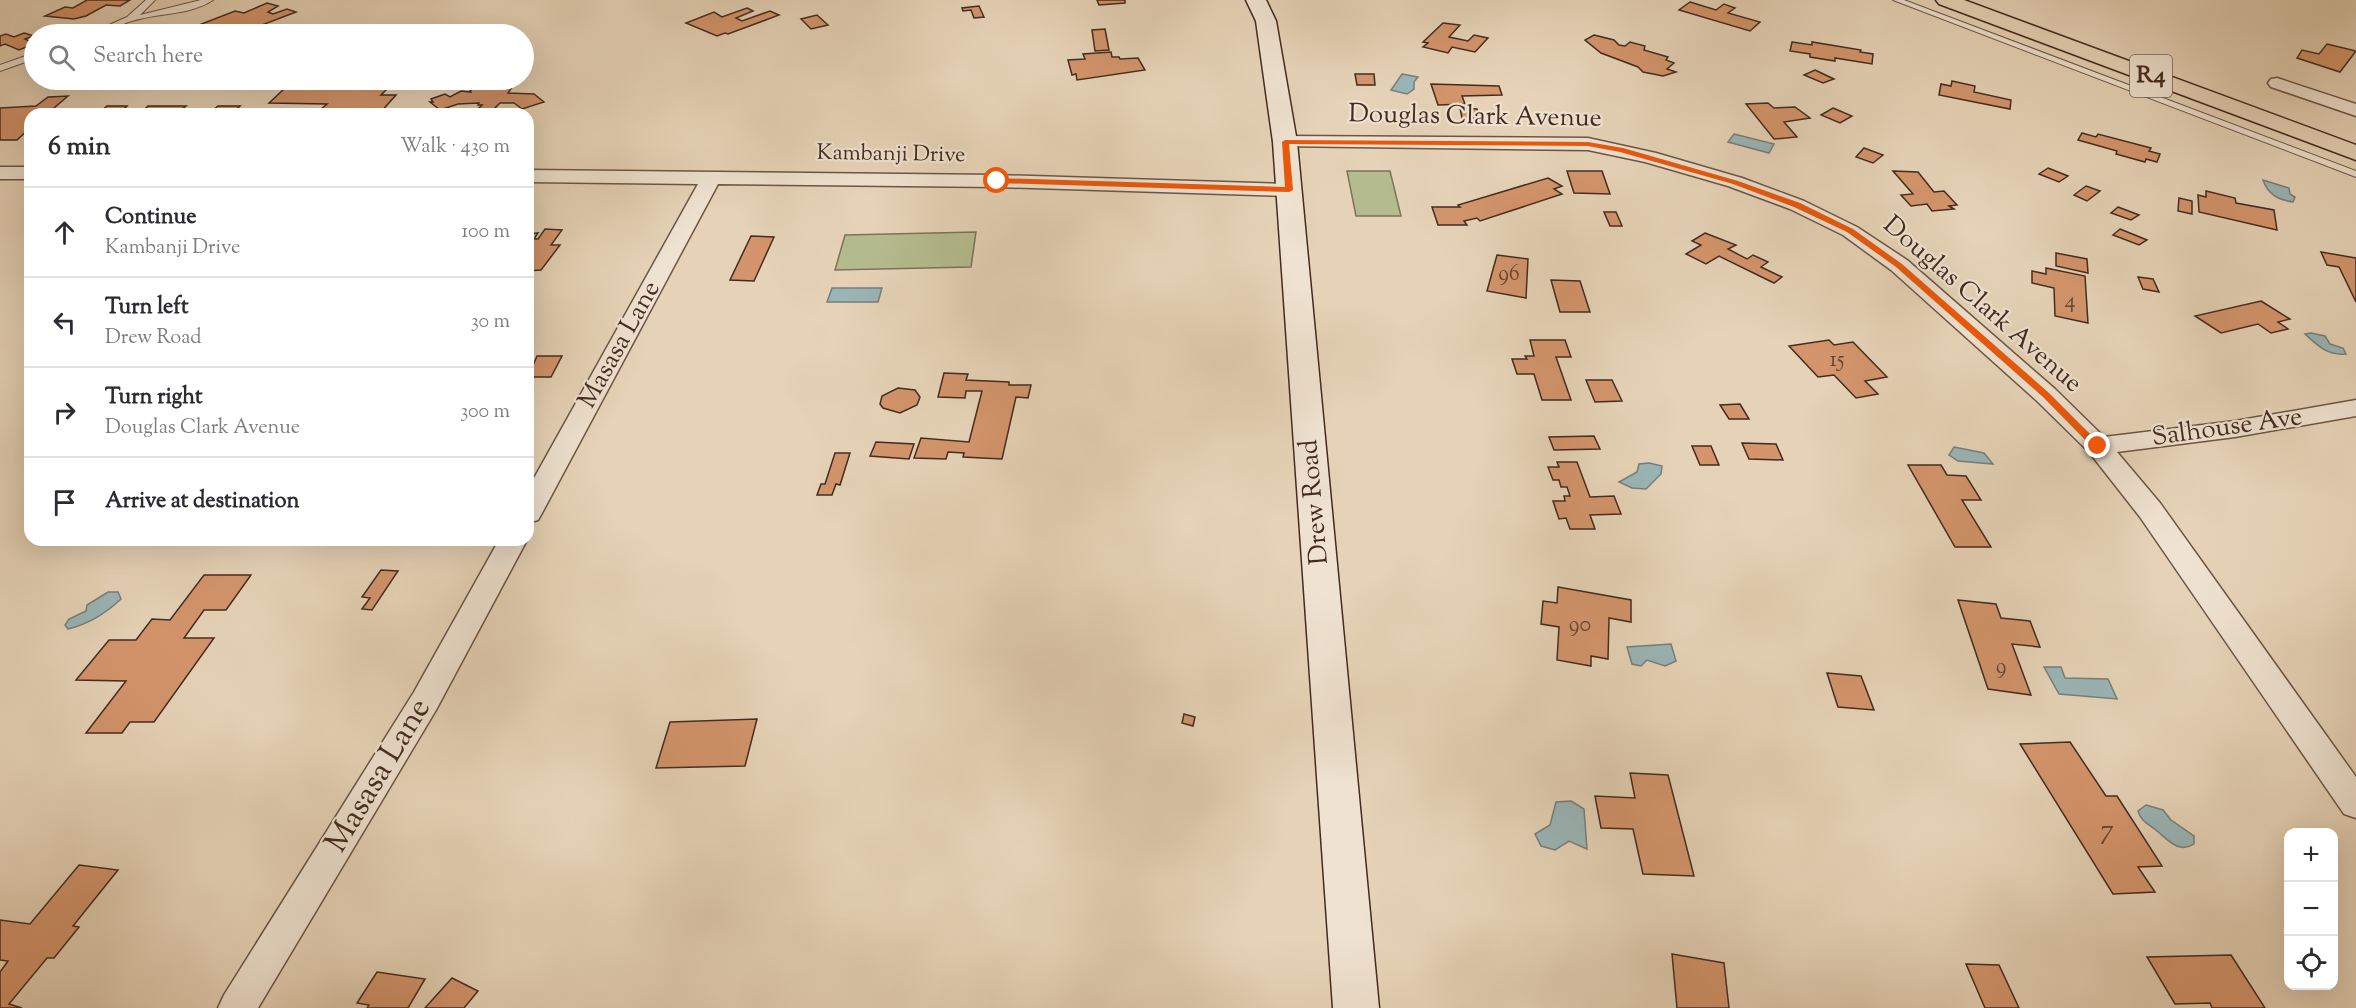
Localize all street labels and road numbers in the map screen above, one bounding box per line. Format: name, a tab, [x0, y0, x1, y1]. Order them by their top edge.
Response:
road number: R4	[2130, 55, 2172, 97]
street label: Douglas Clark Avenue	[1348, 96, 1602, 138]
street label: Kambanji Drive	[816, 138, 966, 172]
street label: Douglas Clark Avenue	[1874, 208, 2090, 402]
street label: Masasa Lane	[570, 274, 670, 416]
street label: Salhouse Ave	[2149, 399, 2305, 457]
street label: Drew Road	[1291, 438, 1339, 566]
street label: Masasa Lane	[315, 690, 443, 862]

